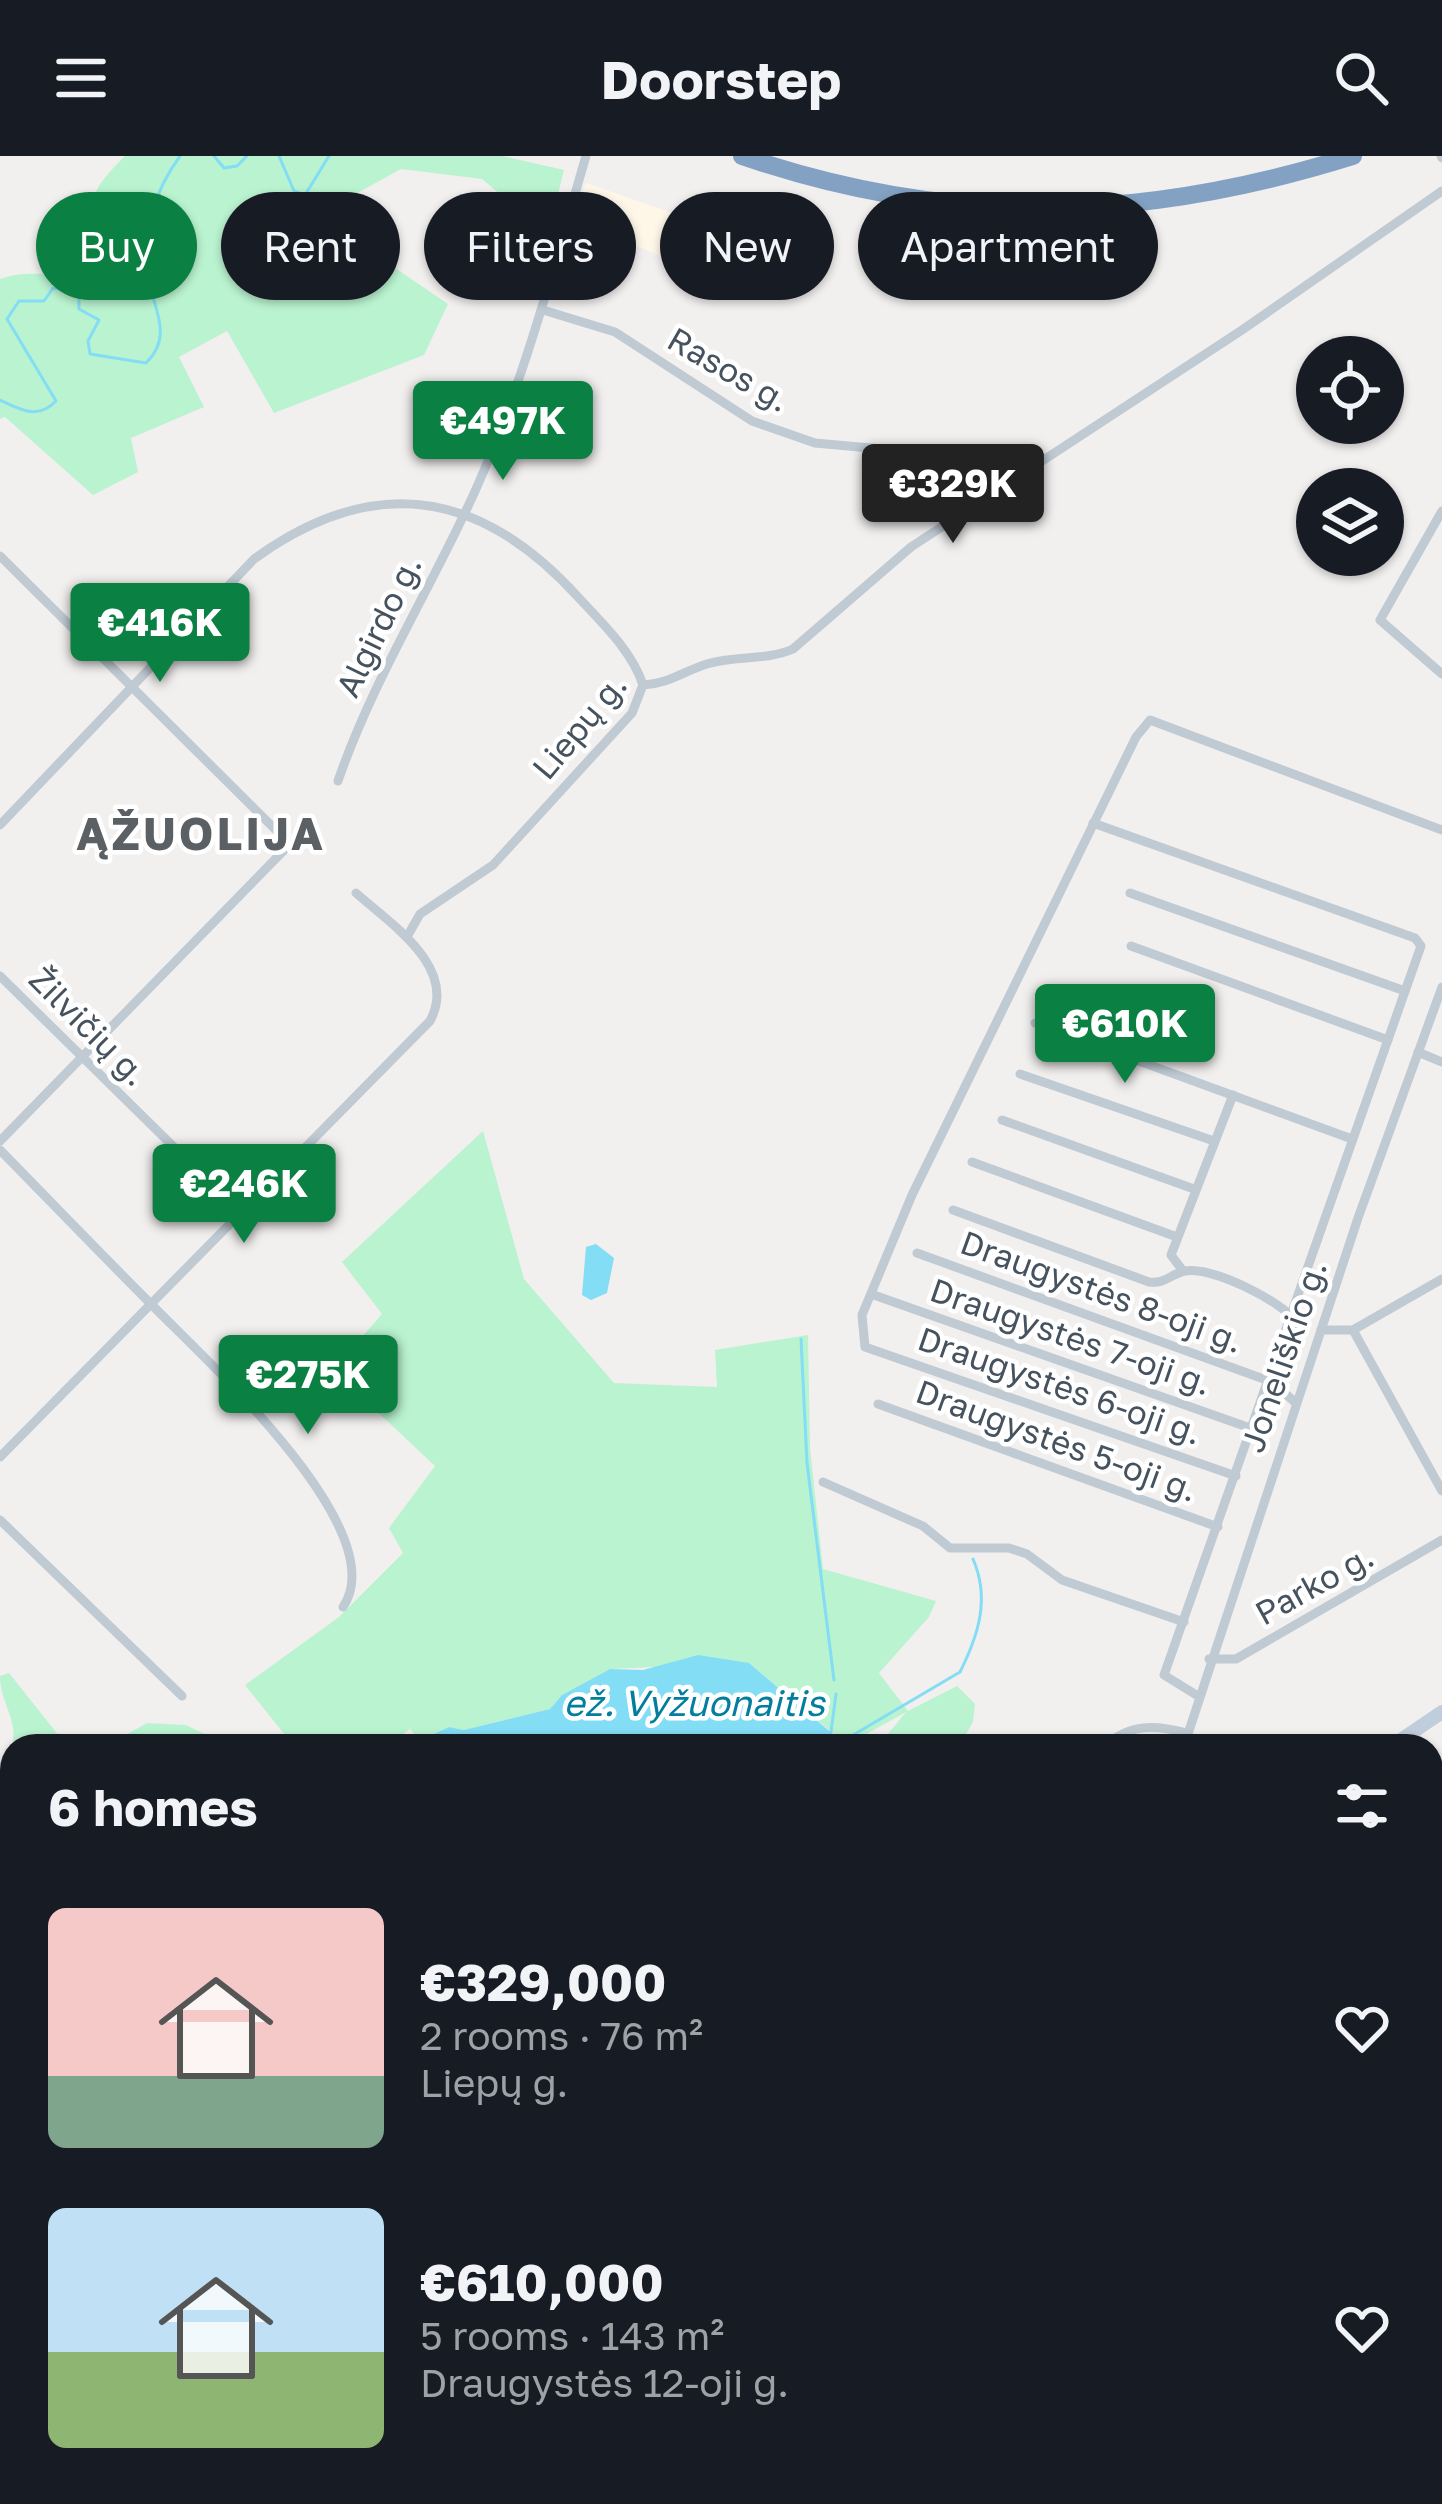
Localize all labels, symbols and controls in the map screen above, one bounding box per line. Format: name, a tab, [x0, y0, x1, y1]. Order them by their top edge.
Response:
icon: menu	[48, 45, 114, 111]
icon: search	[1328, 45, 1394, 111]
text: Doorstep	[600, 46, 842, 111]
chip: Buy	[36, 192, 197, 300]
chip: Rent	[221, 192, 400, 300]
chip: Filters	[424, 192, 636, 300]
chip: New	[660, 192, 834, 300]
chip: Apartment	[858, 192, 1158, 300]
street label: Rasos g.	[661, 319, 797, 419]
map controls	[1296, 336, 1404, 576]
button: locate	[1296, 336, 1404, 444]
pin: €497K	[419, 381, 587, 483]
text: €497K	[440, 396, 566, 443]
pin: €329K	[869, 444, 1037, 546]
text: €329K	[889, 459, 1017, 506]
button: layers	[1296, 468, 1404, 576]
street label: Algirdo g.	[327, 549, 429, 703]
pin: €416K	[76, 583, 244, 685]
text: €416K	[98, 598, 223, 645]
street label: Liepų g.	[524, 665, 634, 787]
district label: ĄŽUOLIJA	[76, 806, 326, 860]
street label: Žilvičių g.	[22, 959, 156, 1093]
pin: €610K	[1041, 984, 1209, 1086]
text: €610K	[1062, 999, 1188, 1046]
pin: €246K	[160, 1144, 328, 1246]
text: €246K	[180, 1159, 308, 1206]
street label: Draugystės 8-oji g.	[956, 1222, 1248, 1360]
street label: Joneliškio g.	[1232, 1255, 1334, 1457]
street label: Draugystės 7-oji g.	[925, 1270, 1217, 1402]
street label: Draugystės 6-oji g.	[913, 1318, 1207, 1452]
pin: €275K	[224, 1335, 392, 1437]
text: €275K	[246, 1350, 370, 1397]
street label: Draugystės 5-oji g.	[911, 1371, 1203, 1509]
street label: Parko g.	[1248, 1536, 1380, 1632]
water label: ež. Vyžuonaitis	[563, 1681, 826, 1724]
icon: filters	[1329, 1773, 1395, 1839]
text: 6 homes	[48, 1776, 258, 1837]
text: €329,000	[420, 1951, 666, 2012]
icon: home	[144, 1956, 288, 2100]
icon: heart	[1329, 1995, 1395, 2061]
text: 2 rooms · 76 m²	[420, 2012, 703, 2059]
text: Liepų g.	[420, 2059, 568, 2106]
text: €610,000	[420, 2251, 664, 2312]
icon: home	[144, 2256, 288, 2400]
icon: heart	[1329, 2295, 1395, 2361]
text: 5 rooms · 143 m²	[420, 2312, 724, 2359]
text: Draugystės 12-oji g.	[420, 2359, 789, 2406]

